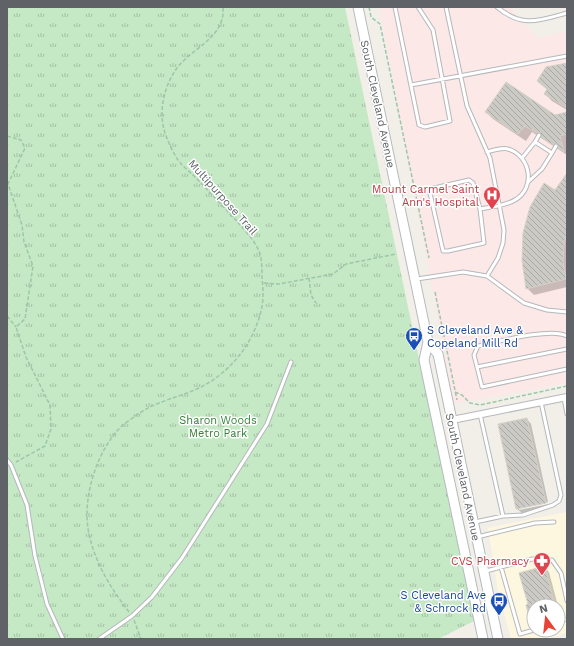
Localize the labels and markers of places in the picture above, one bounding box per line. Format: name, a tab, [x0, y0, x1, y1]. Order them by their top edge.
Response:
place label: Mount Carmel Saint Ann's Hospital	[372, 183, 480, 209]
hospital icon: Mount Carmel Saint Ann's Hospital	[482, 185, 502, 210]
place label: S Cleveland Ave & Copeland Mill Rd	[427, 324, 523, 350]
bus stop icon: S Cleveland Ave & Copeland Mill Rd	[404, 326, 424, 351]
pharmacy icon: CVS Pharmacy	[532, 551, 552, 576]
place label: CVS Pharmacy	[451, 555, 529, 568]
place label: S Cleveland Ave & Schrock Rd	[400, 589, 486, 615]
bus stop icon: S Cleveland Ave & Schrock Rd	[489, 591, 509, 616]

